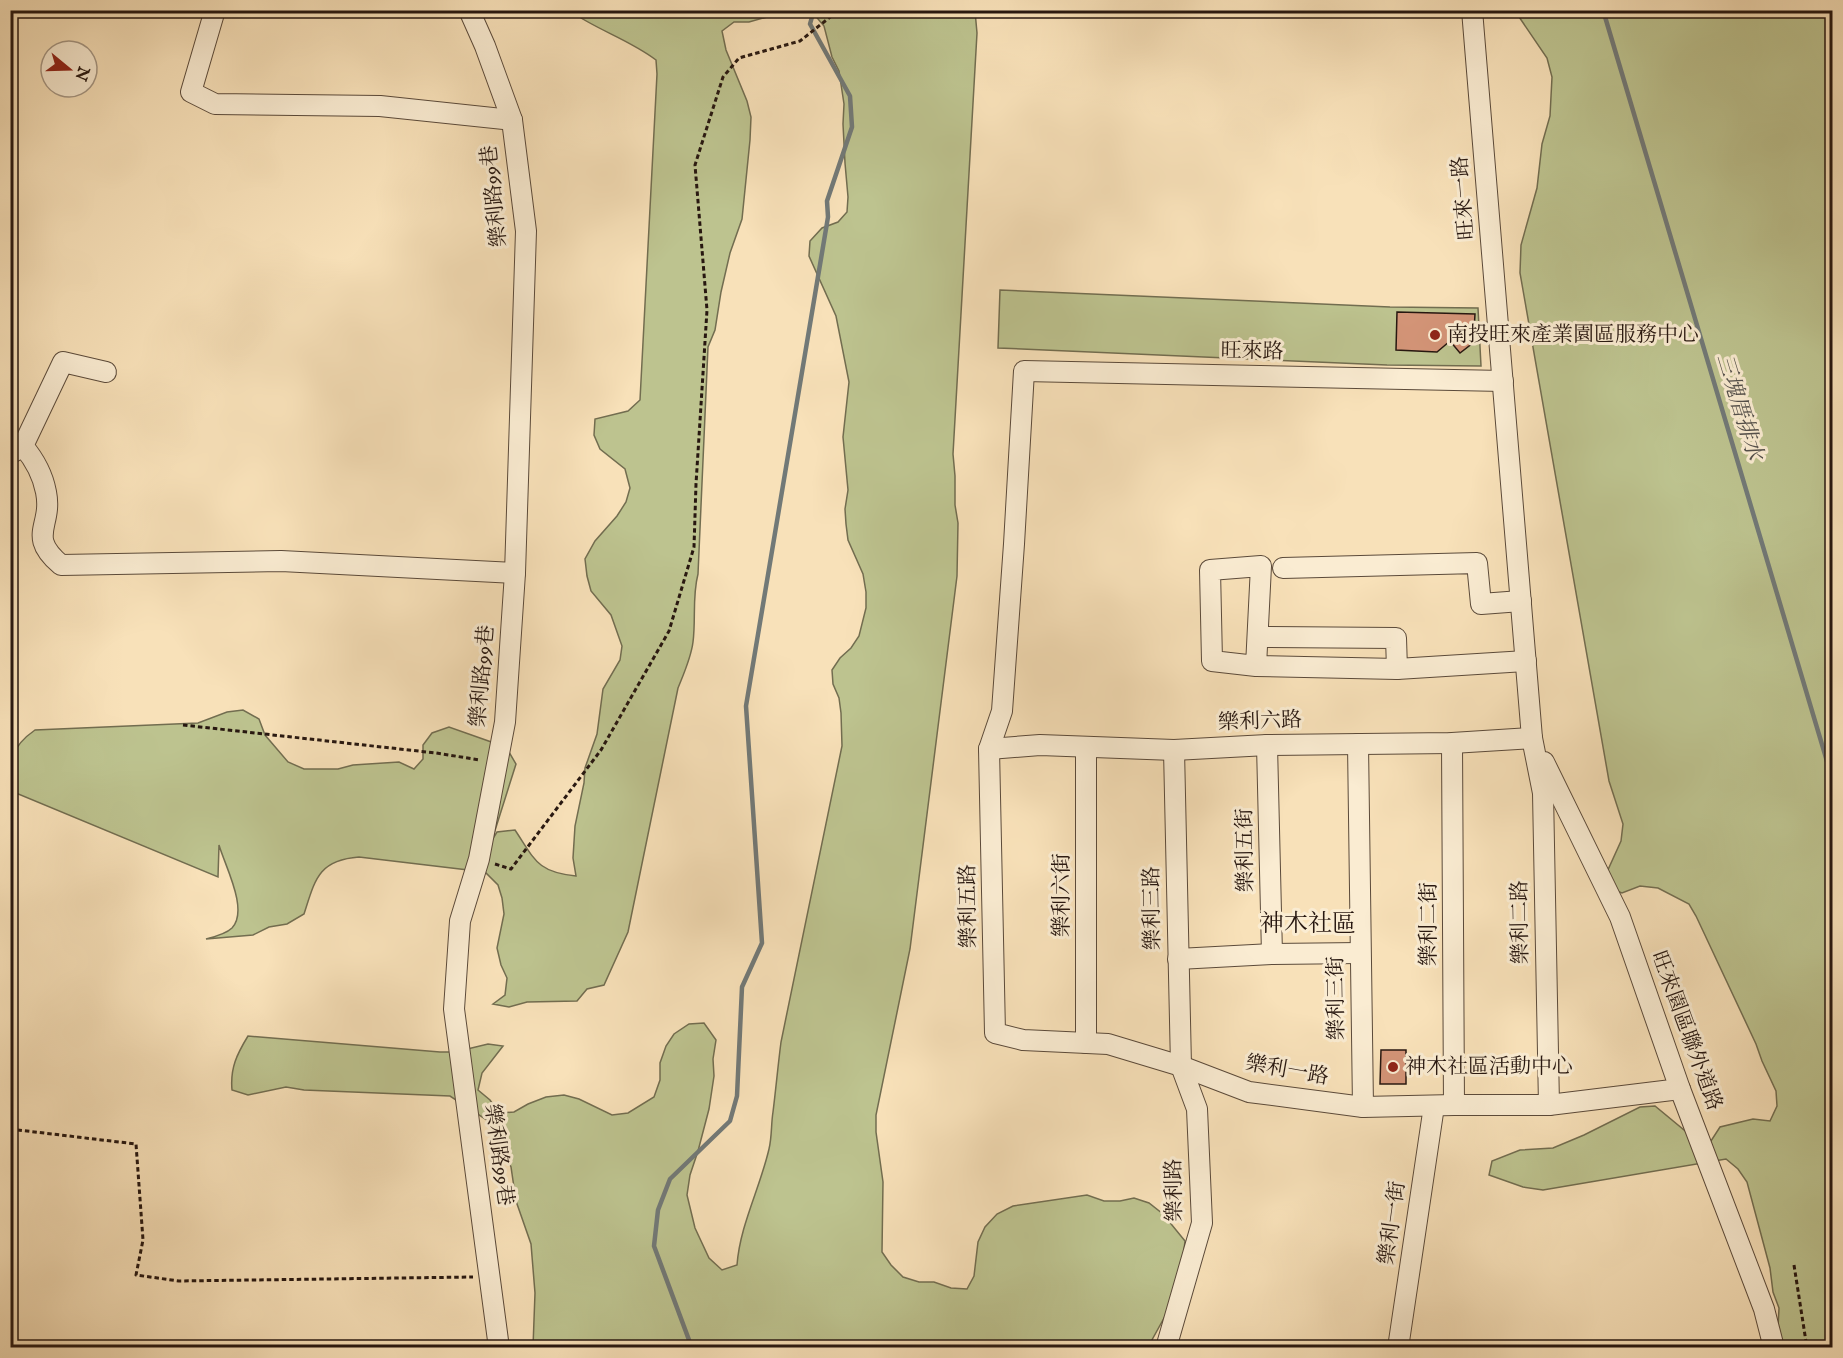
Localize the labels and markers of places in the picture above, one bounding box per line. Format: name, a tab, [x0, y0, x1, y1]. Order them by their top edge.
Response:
place label: 南投旺來產業園區服務中心	[1447, 322, 1699, 349]
marker: 南投旺來產業園區服務中心	[1428, 328, 1442, 342]
place label: 神木社區活動中心	[1405, 1054, 1573, 1081]
marker: 神木社區活動中心	[1386, 1060, 1400, 1074]

